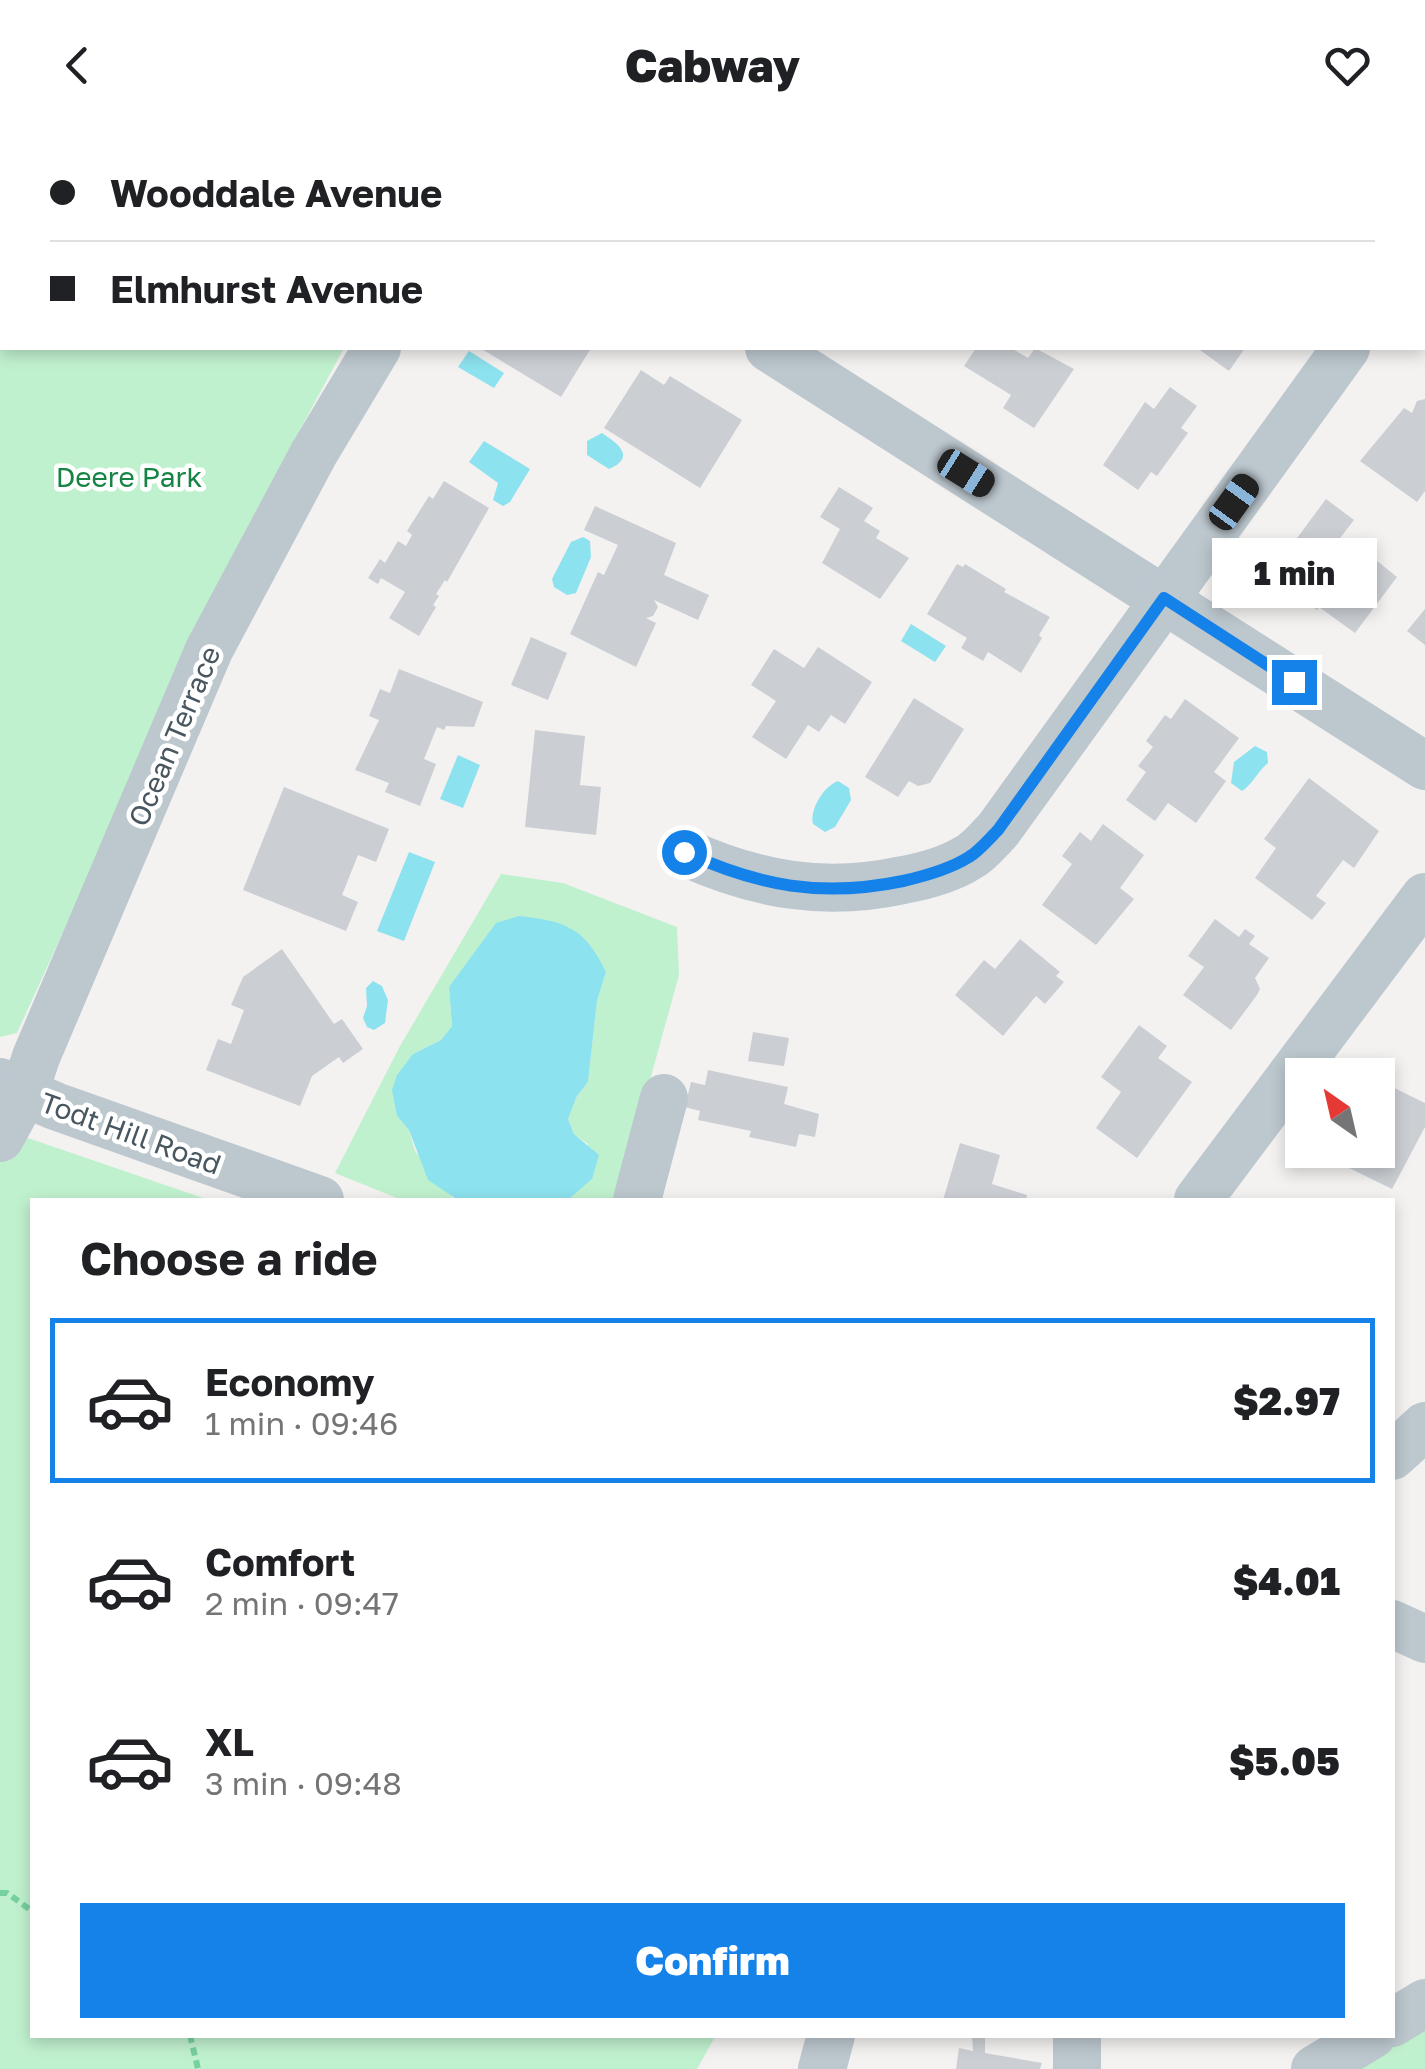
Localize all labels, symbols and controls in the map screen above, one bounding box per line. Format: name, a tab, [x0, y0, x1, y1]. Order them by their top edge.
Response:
icon: back	[50, 38, 105, 93]
text: Cabway	[625, 38, 800, 92]
icon: heart	[1320, 38, 1375, 93]
text: Wooddale Avenue	[110, 170, 442, 215]
text: Elmhurst Avenue	[110, 266, 423, 311]
car	[933, 444, 999, 502]
park label: Deere Park	[56, 460, 202, 493]
car	[1204, 469, 1264, 535]
callout: 1 min	[1212, 537, 1376, 607]
text: 1 min	[1254, 554, 1335, 592]
street label: Ocean Terrace	[121, 641, 227, 831]
route end	[1272, 660, 1317, 705]
route start	[662, 830, 707, 875]
north arrow	[1285, 1058, 1395, 1168]
map controls	[1285, 1058, 1395, 1168]
street label: Todt Hill Road	[36, 1085, 226, 1181]
text: Choose a ride	[80, 1231, 378, 1285]
icon: car	[85, 1356, 175, 1446]
text: Economy	[205, 1359, 374, 1404]
text: $2.97	[1233, 1378, 1340, 1423]
text: 1 min · 09:46	[205, 1404, 398, 1442]
icon: car	[85, 1536, 175, 1626]
text: Comfort	[205, 1539, 355, 1584]
text: $4.01	[1233, 1558, 1340, 1603]
text: 2 min · 09:47	[205, 1584, 399, 1622]
icon: car	[85, 1716, 175, 1806]
text: XL	[205, 1719, 254, 1764]
text: $5.05	[1229, 1738, 1340, 1783]
text: 3 min · 09:48	[205, 1764, 402, 1802]
button: Confirm	[80, 1903, 1345, 2018]

